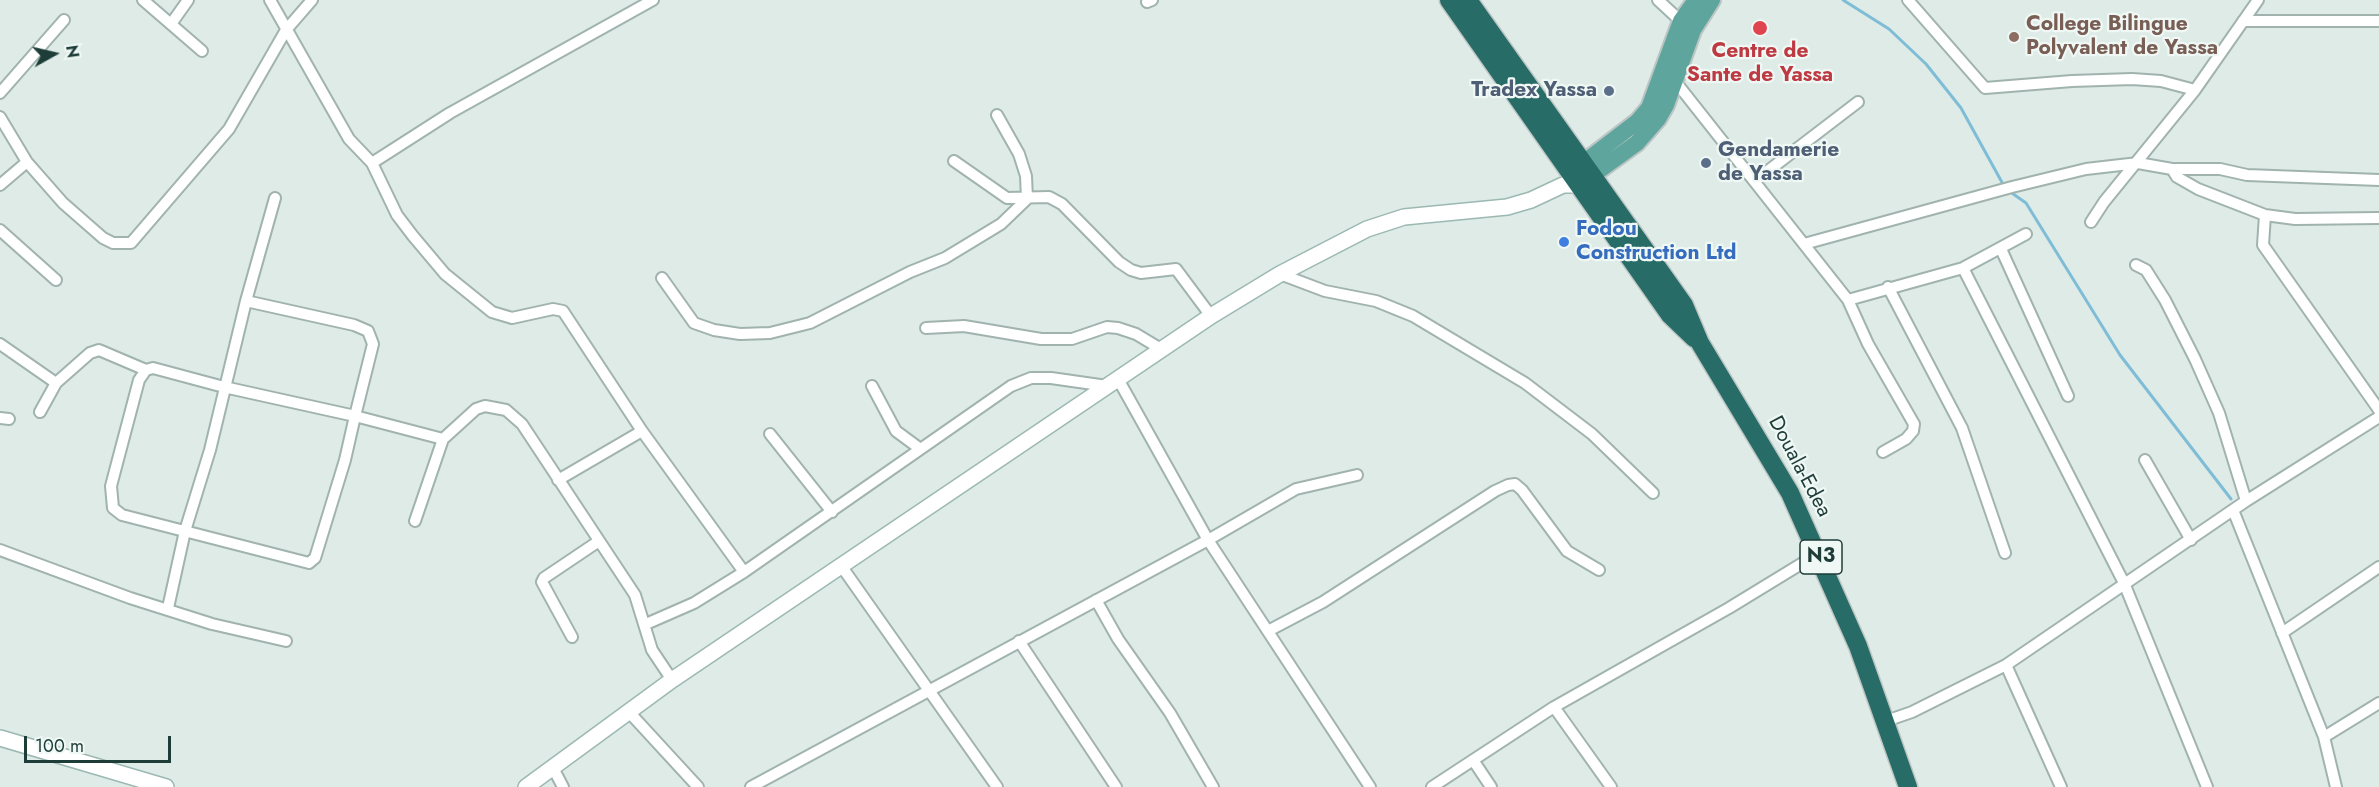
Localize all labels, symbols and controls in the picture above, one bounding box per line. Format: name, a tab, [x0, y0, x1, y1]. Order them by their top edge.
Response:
place label: College Bilingue Polyvalent de Yassa	[2026, 12, 2218, 62]
marker: Centre de Sante de Yassa	[1751, 19, 1769, 37]
north arrow	[24, 24, 84, 84]
marker: College Bilingue Polyvalent de Yassa	[2007, 30, 2021, 44]
place label: Centre de Sante de Yassa	[1687, 39, 1833, 89]
text: N	[60, 44, 85, 59]
place label: Tradex Yassa	[1471, 78, 1597, 104]
marker: Tradex Yassa	[1602, 84, 1616, 98]
place label: Gendamerie de Yassa	[1718, 138, 1839, 188]
marker: Gendamerie de Yassa	[1699, 156, 1713, 170]
place label: Fodou Construction Ltd	[1576, 217, 1736, 267]
marker: Fodou Construction Ltd	[1557, 235, 1571, 249]
street label: Douala-Edea	[1762, 412, 1836, 522]
road number: N3	[1800, 540, 1842, 574]
scale bar	[27, 724, 174, 762]
text: 100 m	[35, 733, 84, 759]

